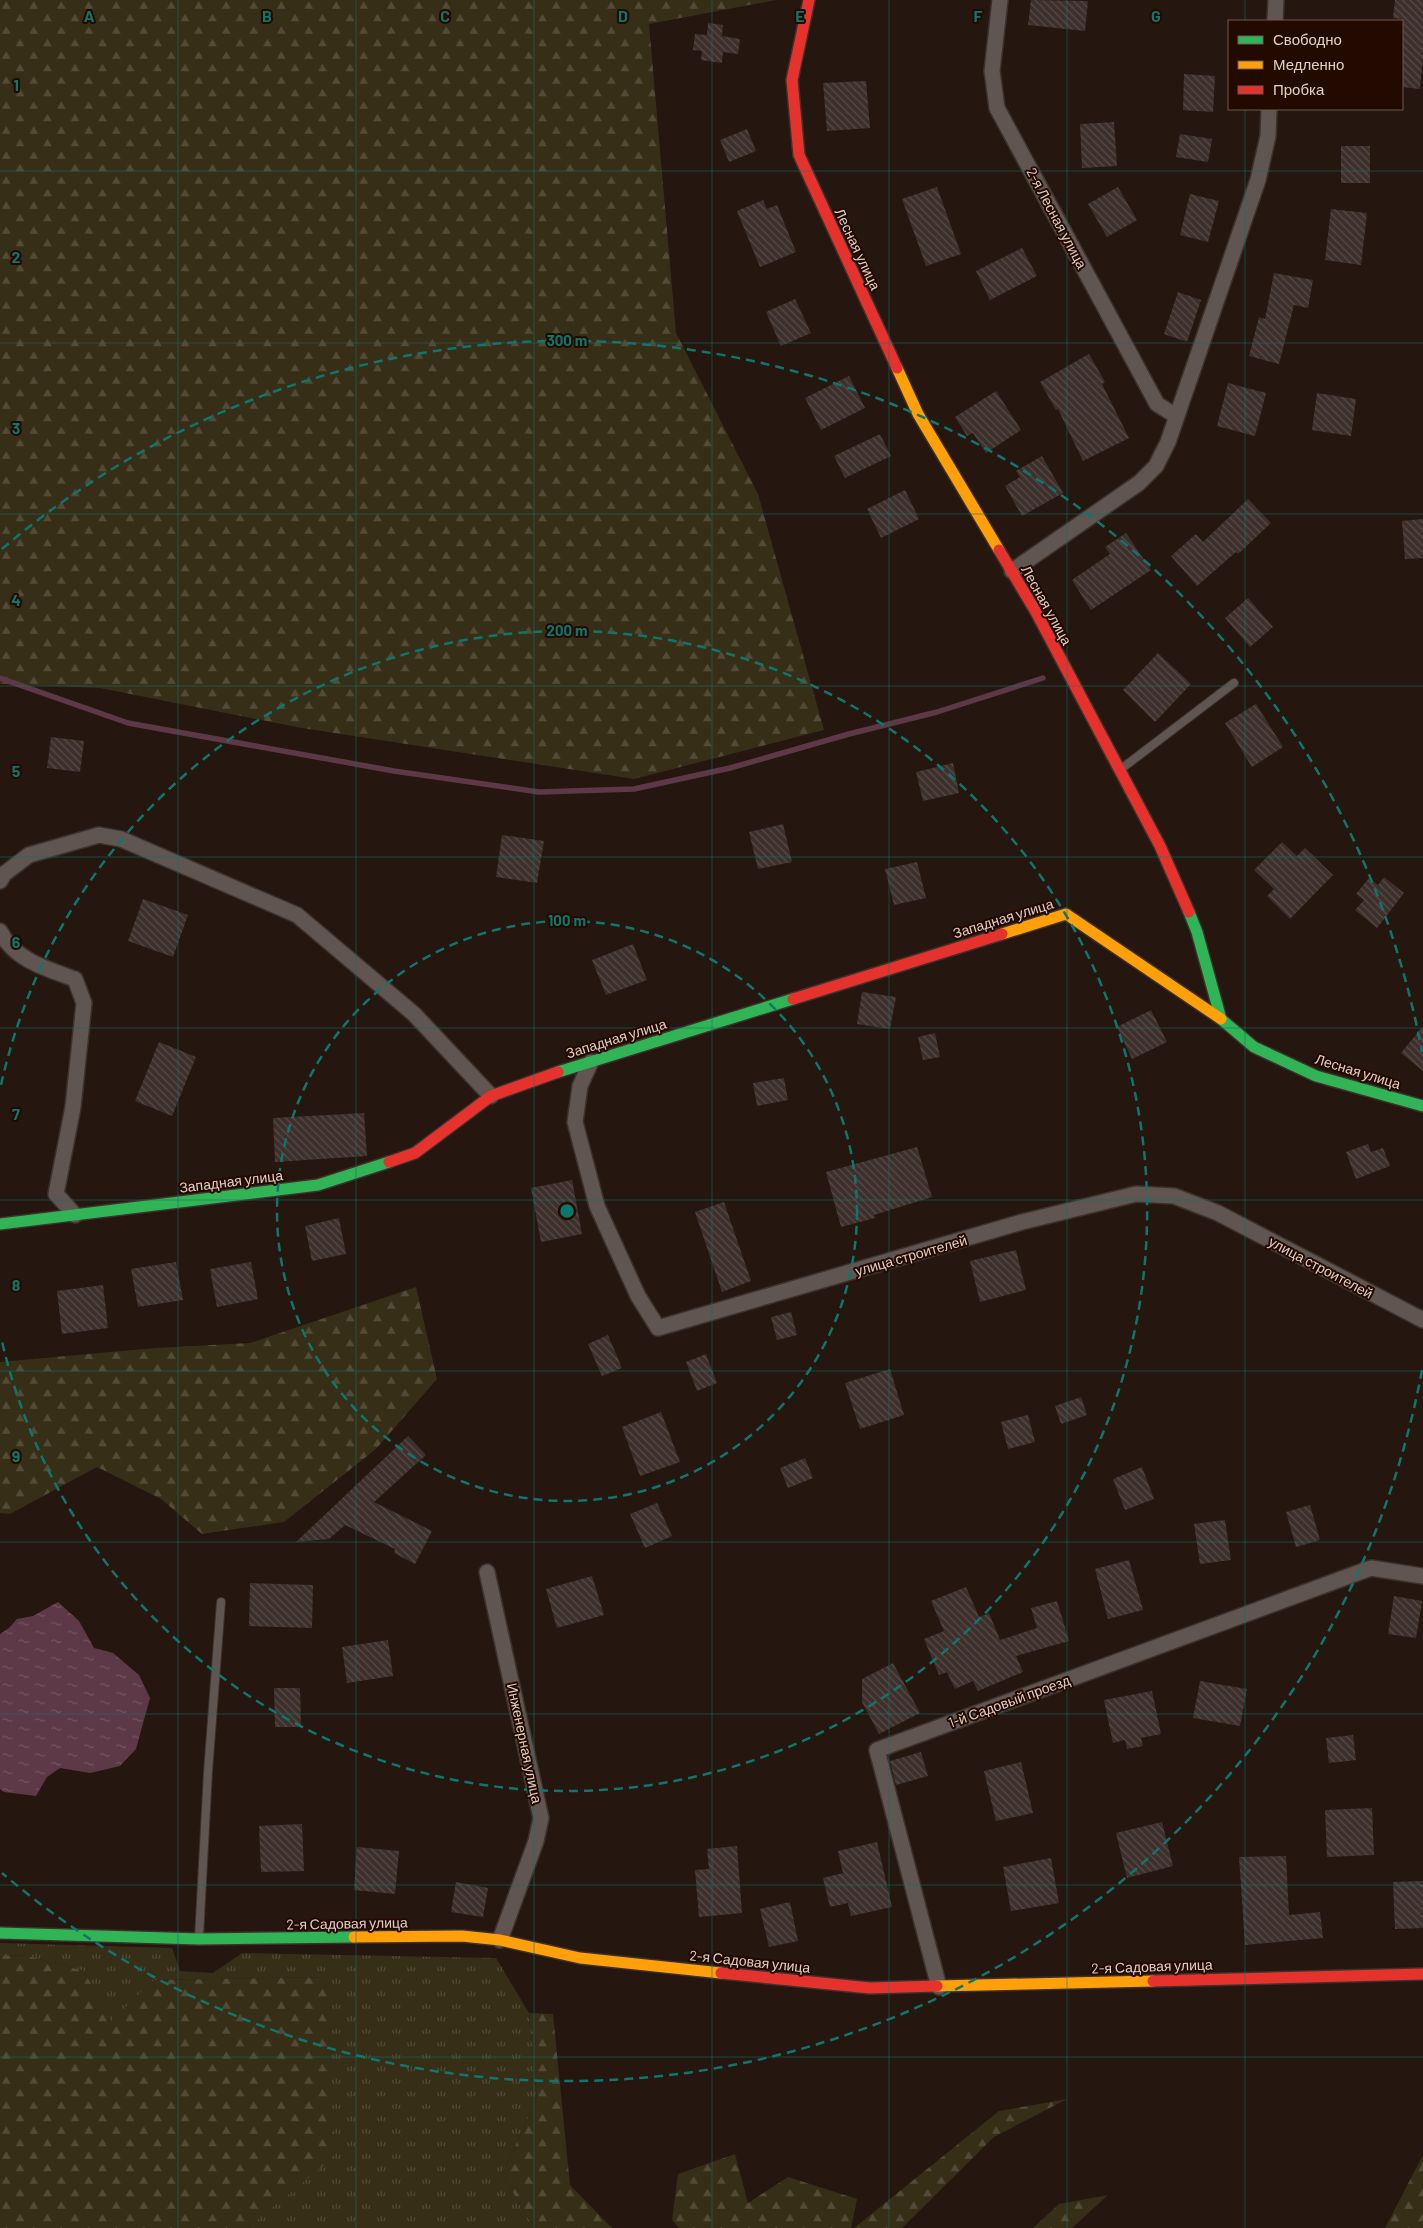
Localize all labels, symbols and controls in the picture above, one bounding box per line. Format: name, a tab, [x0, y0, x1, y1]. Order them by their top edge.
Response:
text: A	[84, 6, 95, 25]
text: B	[262, 6, 272, 25]
text: C	[440, 6, 450, 25]
text: D	[618, 6, 628, 25]
text: E	[795, 6, 805, 25]
text: F	[974, 6, 983, 25]
text: G	[1151, 6, 1161, 25]
legend	[1228, 20, 1403, 110]
text: Свободно	[1273, 30, 1342, 48]
text: Медленно	[1273, 55, 1344, 73]
text: 1	[13, 75, 19, 94]
text: Пробка	[1273, 80, 1325, 98]
street label: 2-я Лесная улица	[1023, 165, 1091, 272]
street label: Лесная улица	[832, 205, 884, 293]
text: 2	[12, 247, 21, 266]
text: 300 m	[547, 331, 587, 349]
text: 3	[12, 418, 20, 437]
street label: Лесная улица	[1018, 562, 1076, 648]
text: 4	[11, 590, 21, 609]
text: 200 m	[546, 621, 588, 639]
text: 5	[12, 761, 21, 780]
street label: Западная улица	[951, 895, 1055, 941]
text: 100 m	[548, 911, 586, 929]
text: 6	[12, 932, 21, 951]
street label: Западная улица	[564, 1015, 668, 1061]
street label: Лесная улица	[1313, 1050, 1403, 1092]
text: 7	[12, 1104, 20, 1123]
street label: Западная улица	[178, 1166, 284, 1196]
centre of rings	[558, 1202, 576, 1220]
street label: улица строителей	[853, 1231, 969, 1279]
street label: улица строителей	[1266, 1232, 1376, 1302]
text: 8	[12, 1275, 21, 1294]
text: 9	[12, 1446, 20, 1465]
street label: 1-й Садовый проезд	[946, 1671, 1072, 1731]
street label: Инженерная улица	[504, 1681, 546, 1805]
street label: 2-я Садовая улица	[286, 1913, 408, 1933]
street label: 2-я Садовая улица	[689, 1946, 811, 1976]
street label: 2-я Садовая улица	[1091, 1955, 1213, 1977]

